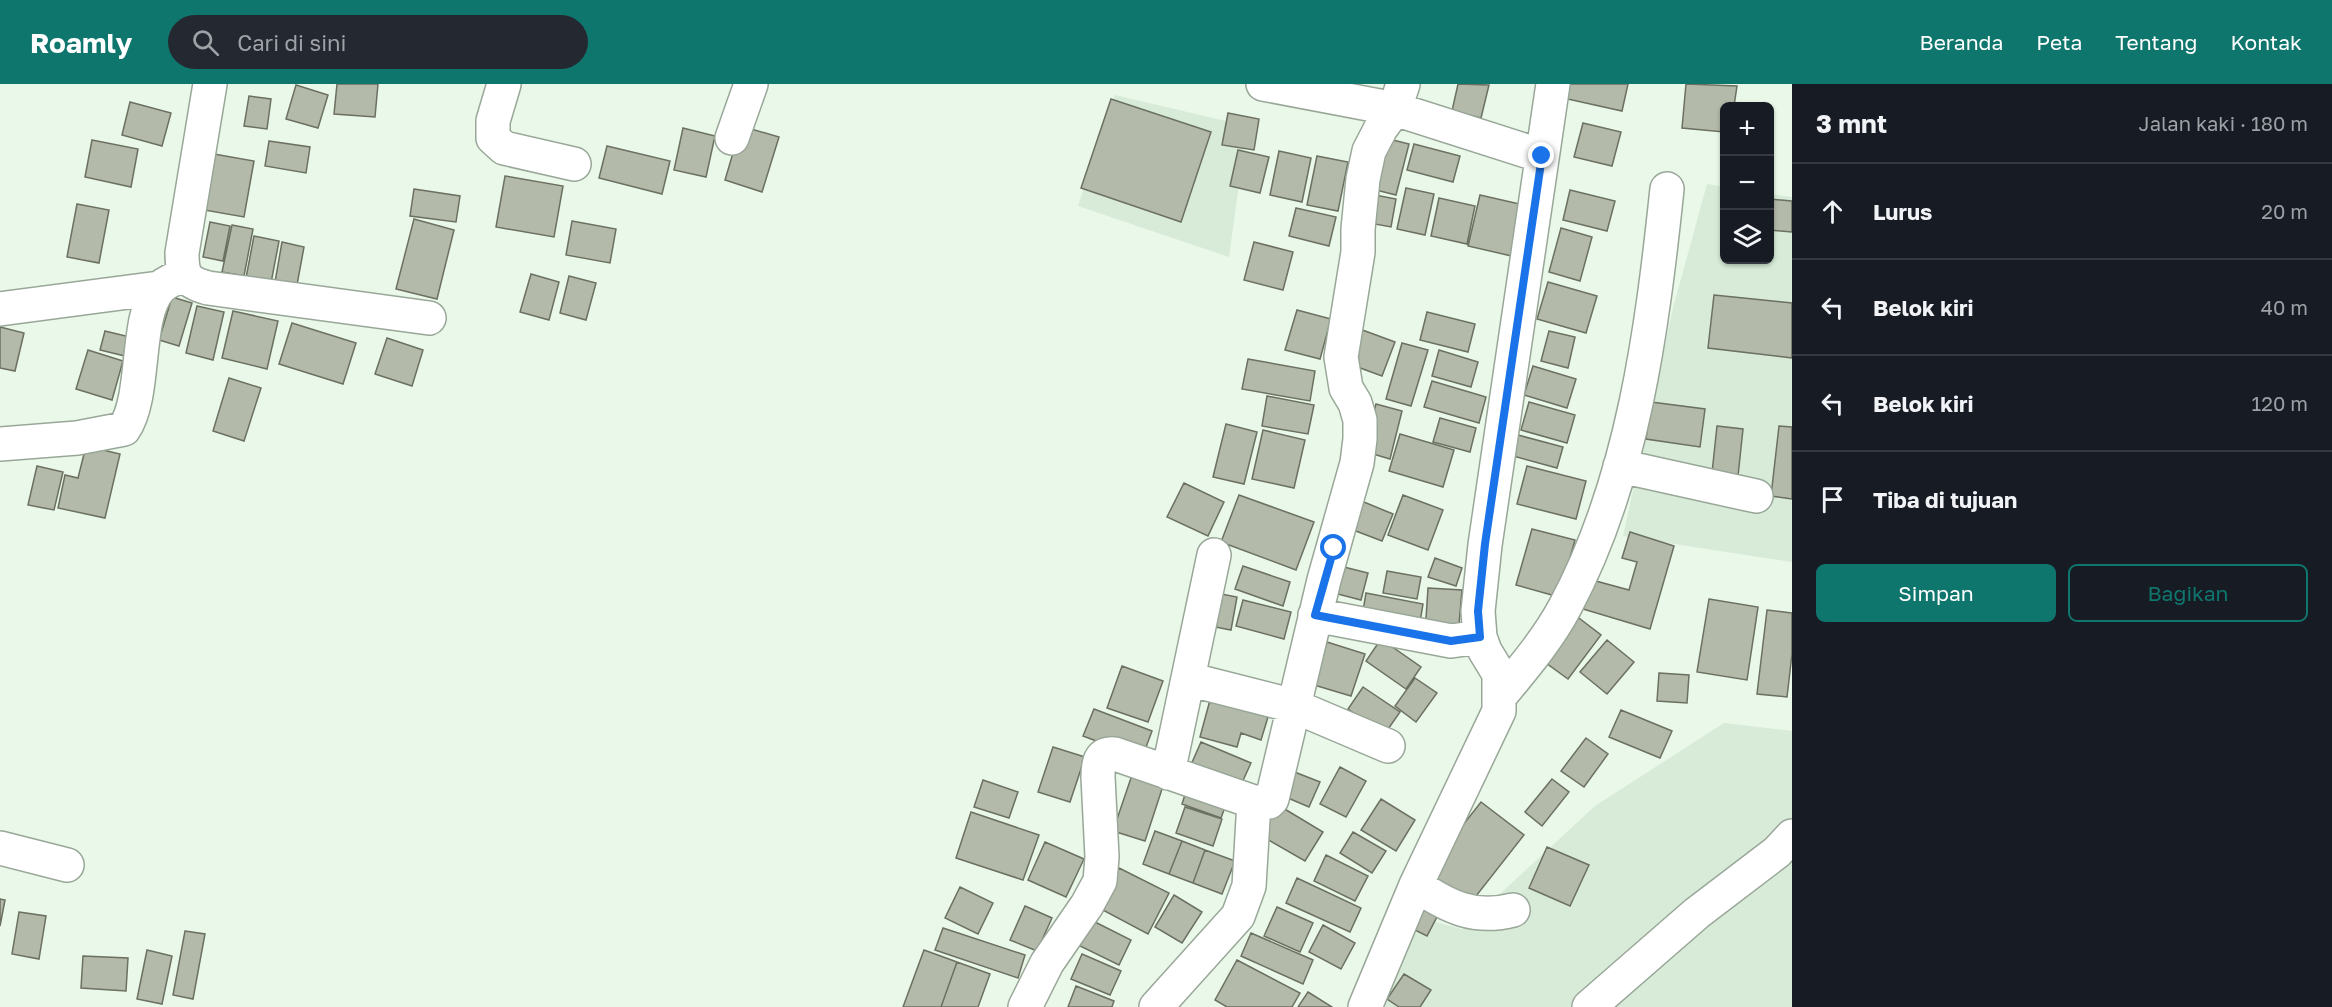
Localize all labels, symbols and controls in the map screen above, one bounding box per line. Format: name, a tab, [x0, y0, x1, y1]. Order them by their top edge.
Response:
search box	[168, 15, 588, 69]
text: Roamly	[30, 26, 132, 59]
icon: search	[189, 26, 222, 59]
text: Cari di sini	[237, 29, 346, 56]
text: Beranda	[1920, 29, 2003, 55]
text: Peta	[2036, 29, 2082, 55]
text: Tentang	[2115, 29, 2197, 55]
text: Kontak	[2230, 29, 2302, 55]
map controls	[1720, 102, 1774, 264]
button: +	[1720, 102, 1774, 156]
text: 3 mnt	[1816, 108, 1887, 139]
text: Jalan kaki · 180 m	[2139, 111, 2308, 135]
route end	[1528, 142, 1554, 168]
button: −	[1720, 156, 1774, 210]
icon: ahead	[1816, 195, 1849, 228]
text: Lurus	[1873, 198, 1932, 225]
text: 20 m	[2261, 199, 2308, 223]
button: layers	[1720, 210, 1774, 264]
icon: left	[1816, 291, 1849, 324]
text: Belok kiri	[1873, 294, 1974, 321]
text: 40 m	[2261, 295, 2308, 319]
icon: left	[1816, 387, 1849, 420]
text: Belok kiri	[1873, 390, 1974, 417]
text: 120 m	[2252, 391, 2308, 415]
icon: arrive	[1816, 483, 1849, 516]
text: Tiba di tujuan	[1873, 486, 2017, 513]
route start	[1320, 534, 1346, 560]
button: Simpan	[1816, 564, 2056, 622]
button: Bagikan	[2068, 564, 2308, 622]

